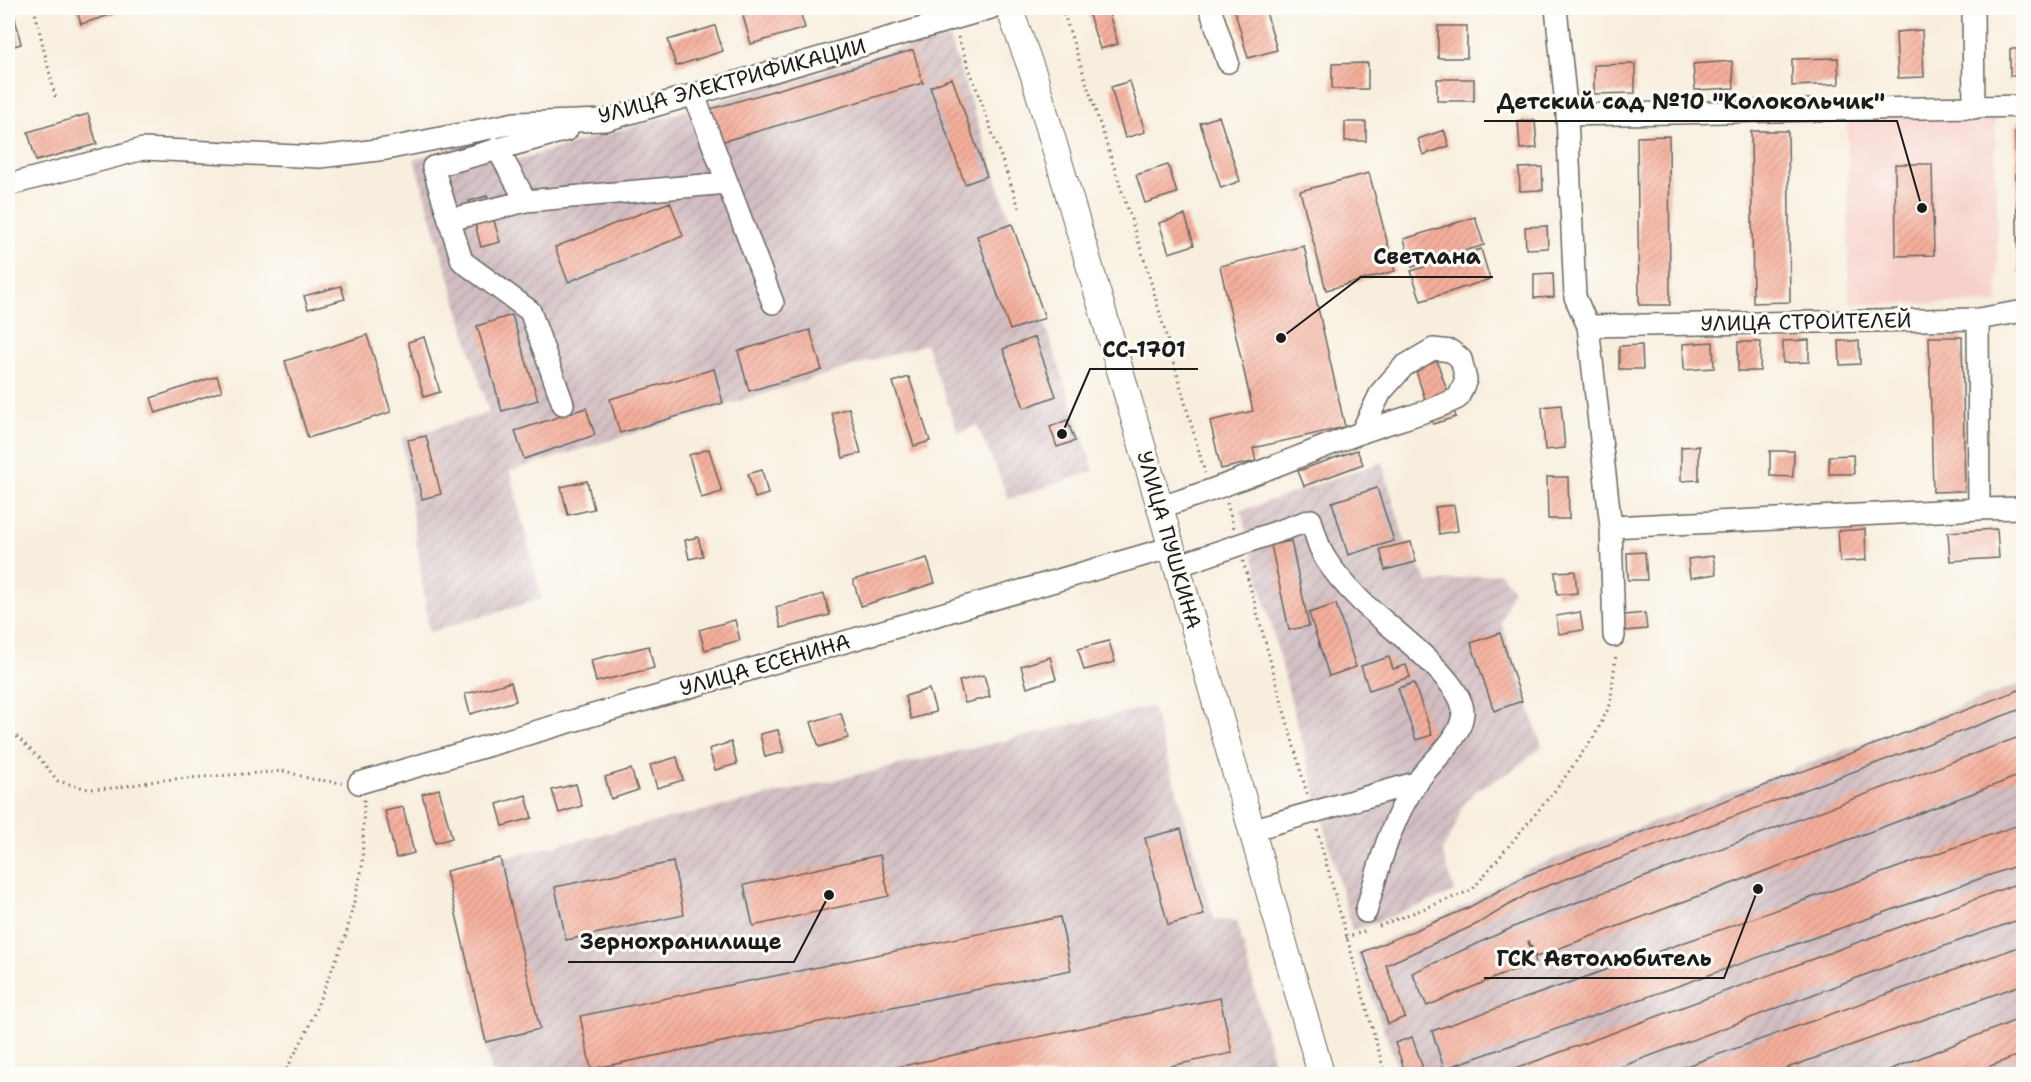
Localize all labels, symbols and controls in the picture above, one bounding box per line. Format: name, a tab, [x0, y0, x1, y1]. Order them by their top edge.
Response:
street label: УЛИЦА ЭЛЕКТРИФИКАЦИИ	[595, 32, 869, 130]
callout: Детский сад №10 "Колокольчик"	[1484, 81, 1897, 121]
text: Детский сад №10 "Колокольчик"	[1497, 87, 1885, 116]
callout: Светлана	[1361, 237, 1493, 277]
text: Светлана	[1373, 242, 1481, 271]
street label: УЛИЦА СТРОИТЕЛЕЙ	[1700, 306, 1912, 338]
callout: СС-1701	[1090, 329, 1198, 369]
text: СС-1701	[1102, 335, 1186, 364]
street label: УЛИЦА ПУШКИНА	[1130, 448, 1208, 632]
street label: УЛИЦА ЕСЕНИНА	[676, 627, 854, 703]
callout: Зернохранилище	[568, 922, 794, 962]
text: Зернохранилище	[580, 927, 782, 956]
callout: ГСК Автолюбитель	[1484, 938, 1724, 978]
text: ГСК Автолюбитель	[1496, 944, 1712, 973]

